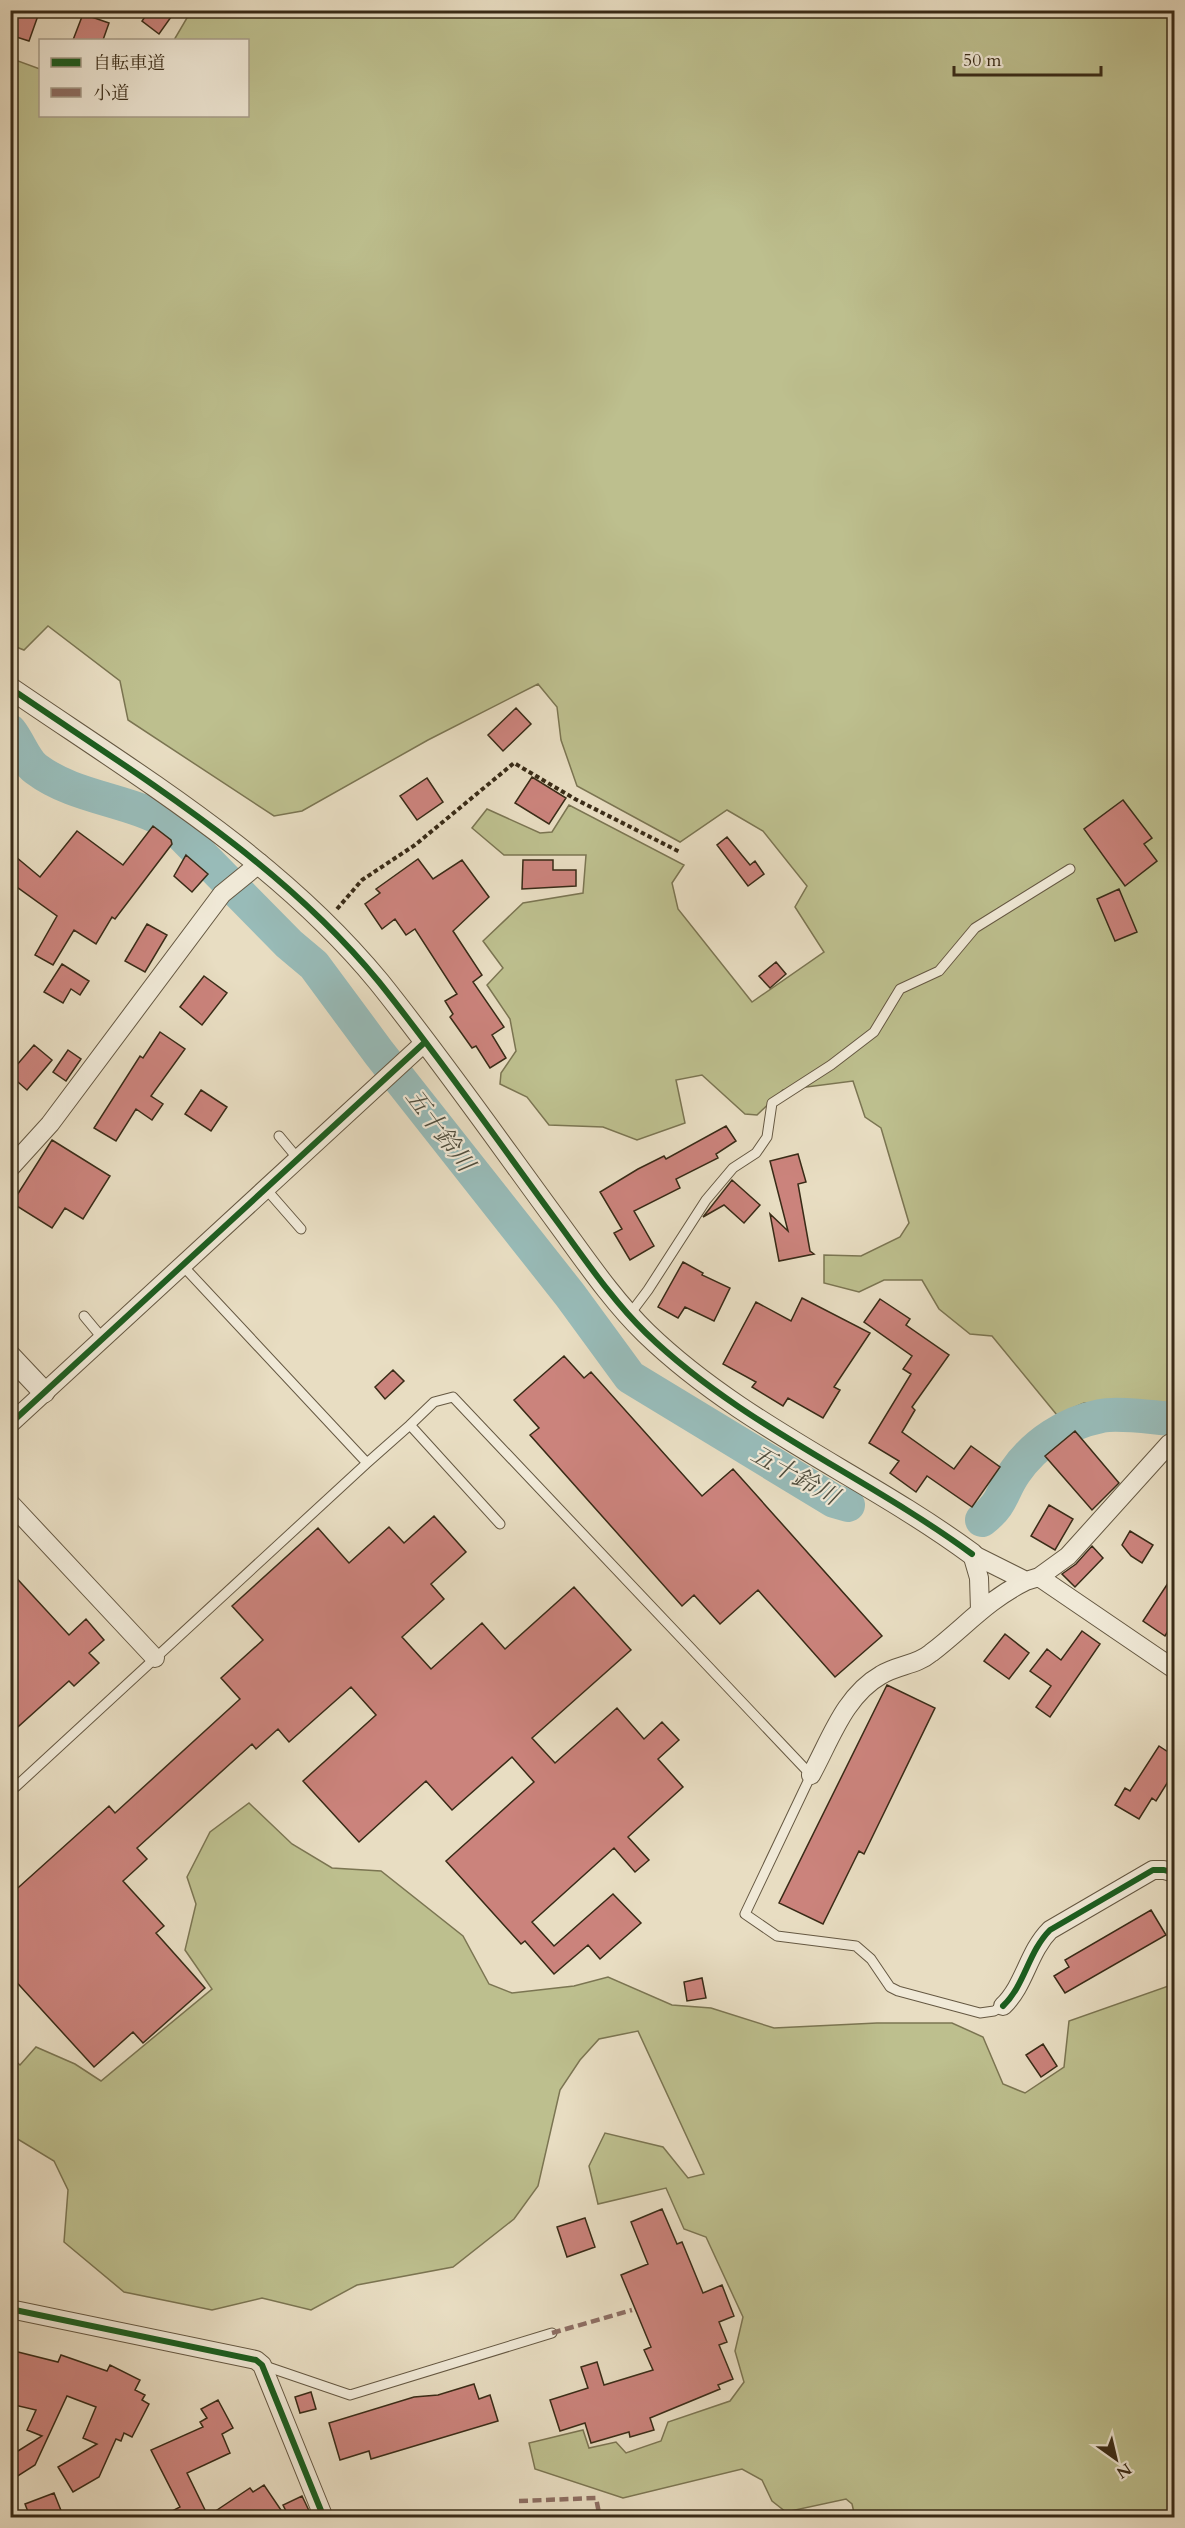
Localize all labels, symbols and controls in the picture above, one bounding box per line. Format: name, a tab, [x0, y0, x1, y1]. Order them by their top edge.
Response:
legend	[39, 39, 249, 117]
scale bar	[954, 39, 1101, 77]
text: 50 m	[963, 48, 1002, 73]
text: 自転車道	[93, 51, 165, 76]
text: 小道	[93, 81, 129, 106]
water label: 五十鈴川	[398, 1082, 483, 1181]
water label: 五十鈴川	[745, 1438, 847, 1515]
north arrow	[1086, 2429, 1146, 2489]
text: N	[1112, 2458, 1136, 2484]

